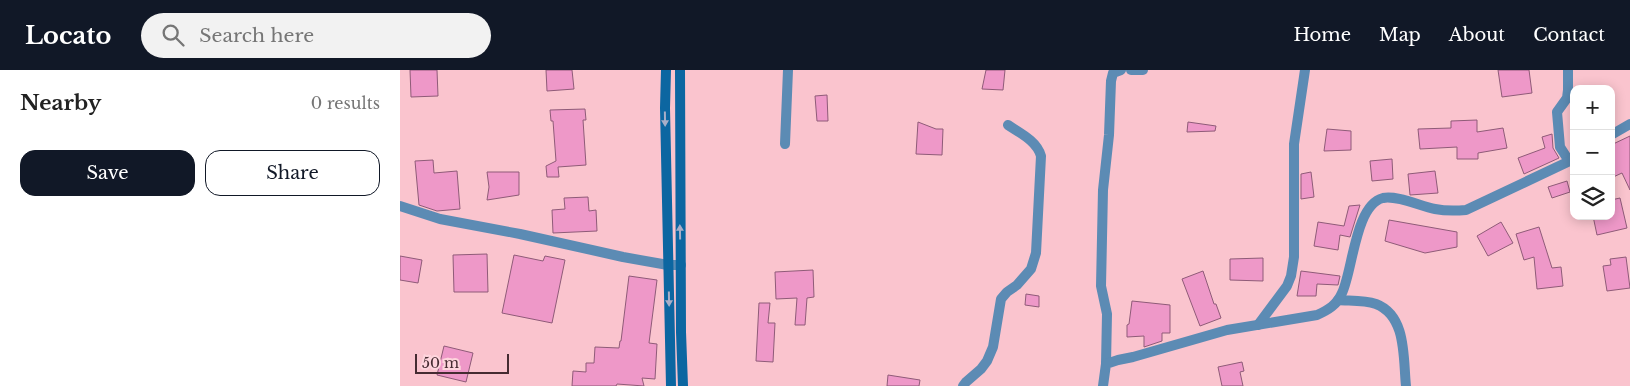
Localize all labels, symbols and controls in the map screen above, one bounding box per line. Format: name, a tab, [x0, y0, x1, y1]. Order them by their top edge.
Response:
search box	[141, 13, 491, 58]
text: Locato	[25, 21, 111, 50]
icon: search	[159, 21, 187, 49]
text: Search here	[199, 24, 314, 47]
text: Home	[1293, 24, 1351, 46]
text: Map	[1379, 24, 1421, 46]
text: About	[1449, 24, 1505, 46]
text: Contact	[1533, 24, 1605, 46]
map controls	[1570, 85, 1615, 220]
button: +	[1570, 85, 1615, 130]
text: Nearby	[20, 90, 101, 116]
text: 0 results	[311, 93, 380, 113]
one-way arrow	[661, 111, 669, 127]
button: −	[1570, 130, 1615, 175]
button: Save	[20, 150, 195, 196]
button: Share	[205, 150, 380, 196]
button: layers	[1570, 175, 1615, 220]
one-way arrow	[676, 224, 684, 240]
one-way arrow	[665, 291, 673, 307]
scale bar	[415, 351, 509, 374]
text: 50 m	[422, 354, 459, 372]

